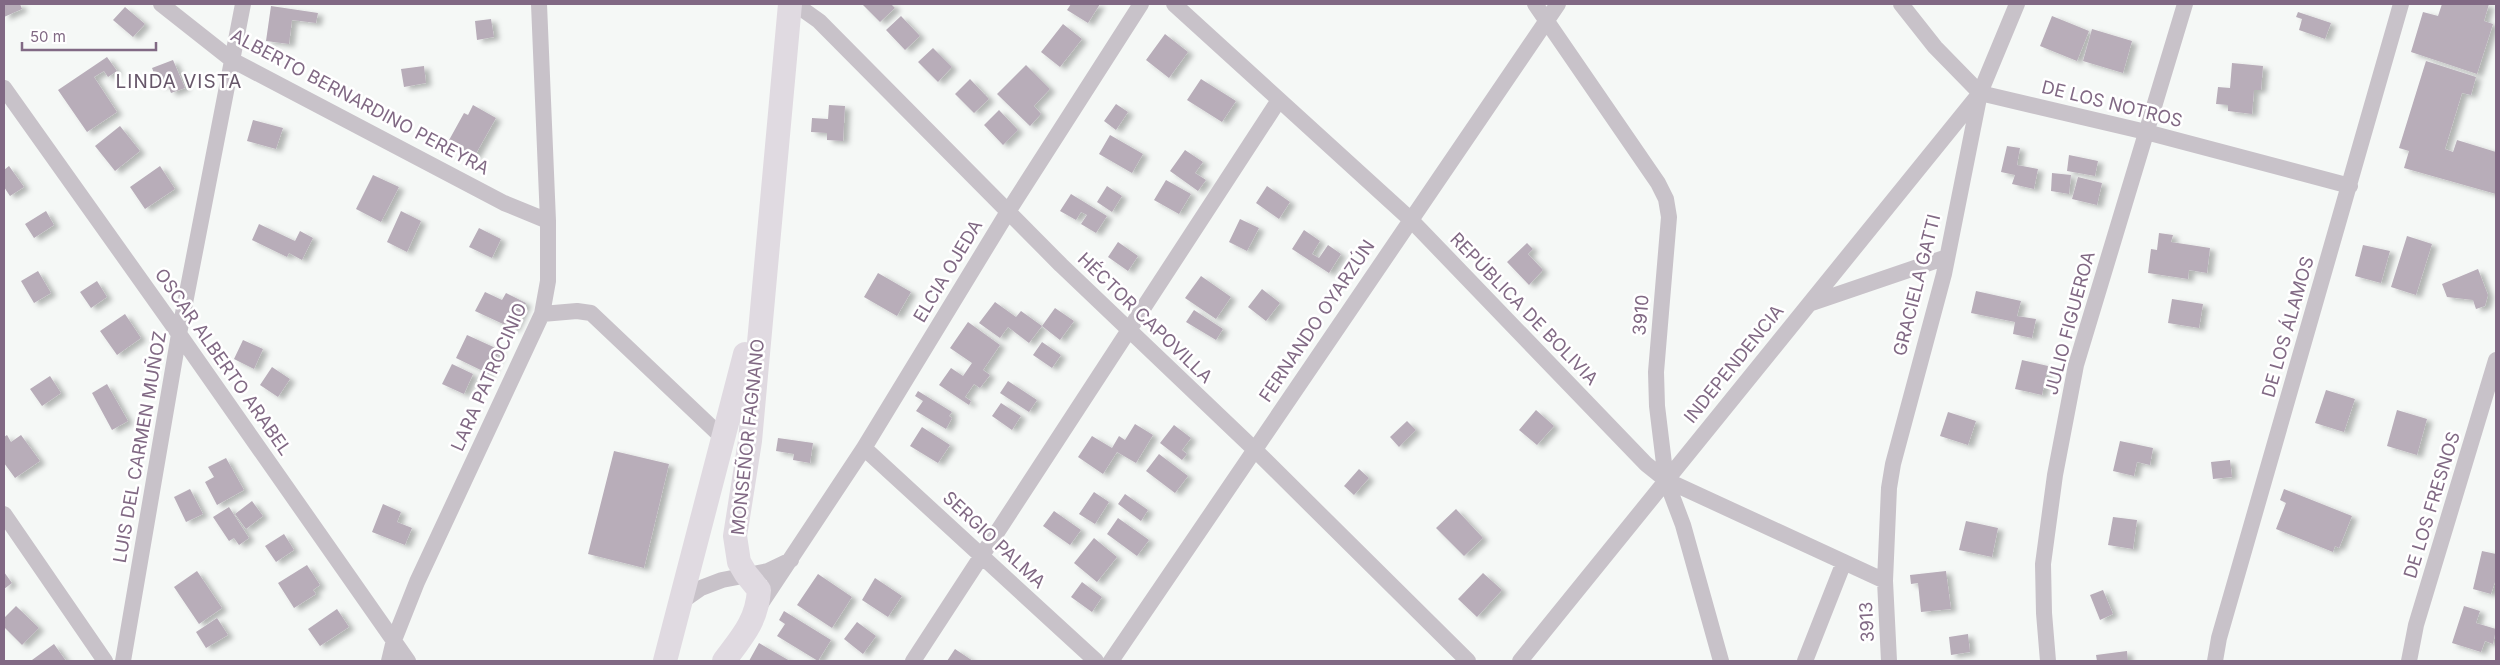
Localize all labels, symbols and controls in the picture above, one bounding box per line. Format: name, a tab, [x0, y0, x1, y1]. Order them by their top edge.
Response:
scale bar	[22, 20, 156, 52]
street label: ALBERTO BERNARDINO PEREYRA	[227, 24, 493, 179]
text: 50 m	[30, 27, 66, 46]
district label: LINDA VISTA	[116, 70, 242, 93]
street label: DE LOS NOTROS	[2040, 76, 2185, 131]
street label: GRACIELA GATTI	[1889, 212, 1944, 358]
street label: ELCIA OJEDA	[909, 216, 986, 326]
street label: REPÚBLICA DE BOLIVIA	[1446, 227, 1603, 389]
street label: FERNANDO OYARZÚN	[1254, 235, 1379, 406]
street label: HÉCTOR CAPOVILLA	[1074, 247, 1218, 387]
street label: JULIO FIGUEROA	[2040, 249, 2099, 397]
street label: DE LOS ÁLAMOS	[2256, 254, 2318, 400]
street label: OSCAR ALBERTO ARABEL	[151, 264, 296, 459]
street label: 3910	[1628, 294, 1653, 336]
street label: LARA PATROCINIO	[446, 300, 531, 454]
street label: INDEPENDENCIA	[1680, 300, 1788, 427]
street label: LUIS DEL CARMEN MUÑOZ	[108, 329, 170, 564]
street label: MONSEÑOR FAGNANO	[726, 338, 768, 536]
street label: DE LOS FRESNOS	[2399, 429, 2464, 581]
street label: SERGIO PALMA	[939, 487, 1050, 592]
street label: 3913	[1855, 601, 1878, 643]

